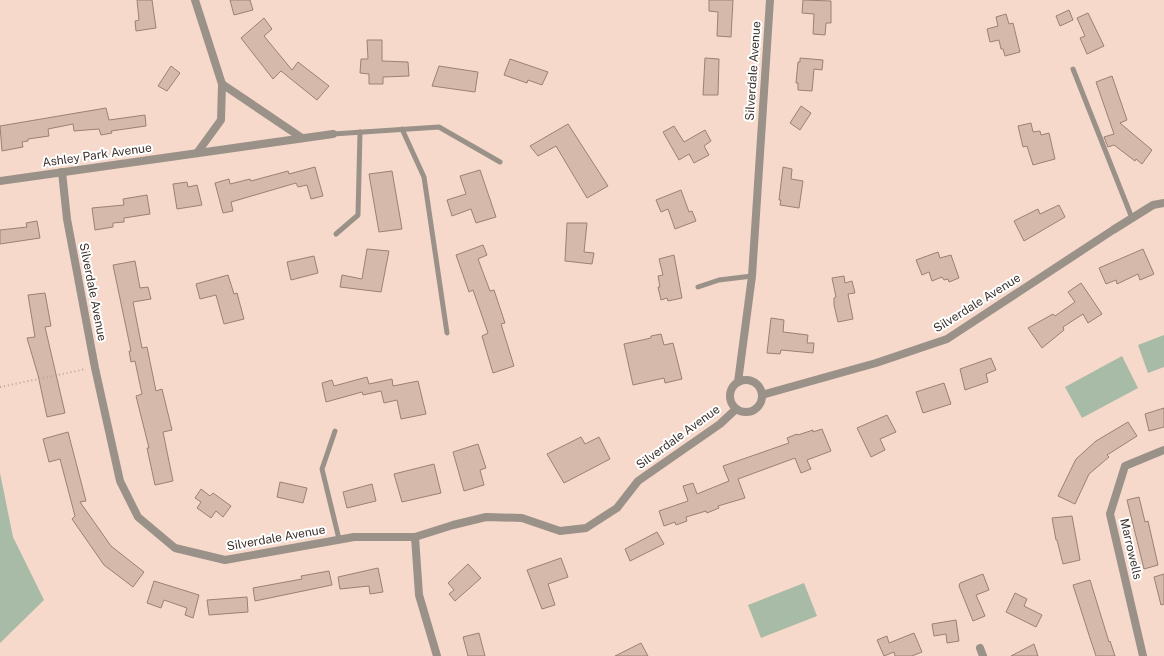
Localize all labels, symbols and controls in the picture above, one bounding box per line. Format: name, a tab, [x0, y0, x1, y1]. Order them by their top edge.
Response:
street label: Silverdale Avenue	[743, 21, 763, 121]
street label: Ashley Park Avenue	[41, 140, 153, 170]
street label: Silverdale Avenue	[77, 242, 109, 343]
street label: Silverdale Avenue	[931, 271, 1023, 335]
street label: Silverdale Avenue	[634, 402, 723, 472]
street label: Marrowells	[1117, 517, 1145, 581]
street label: Silverdale Avenue	[226, 522, 327, 554]

